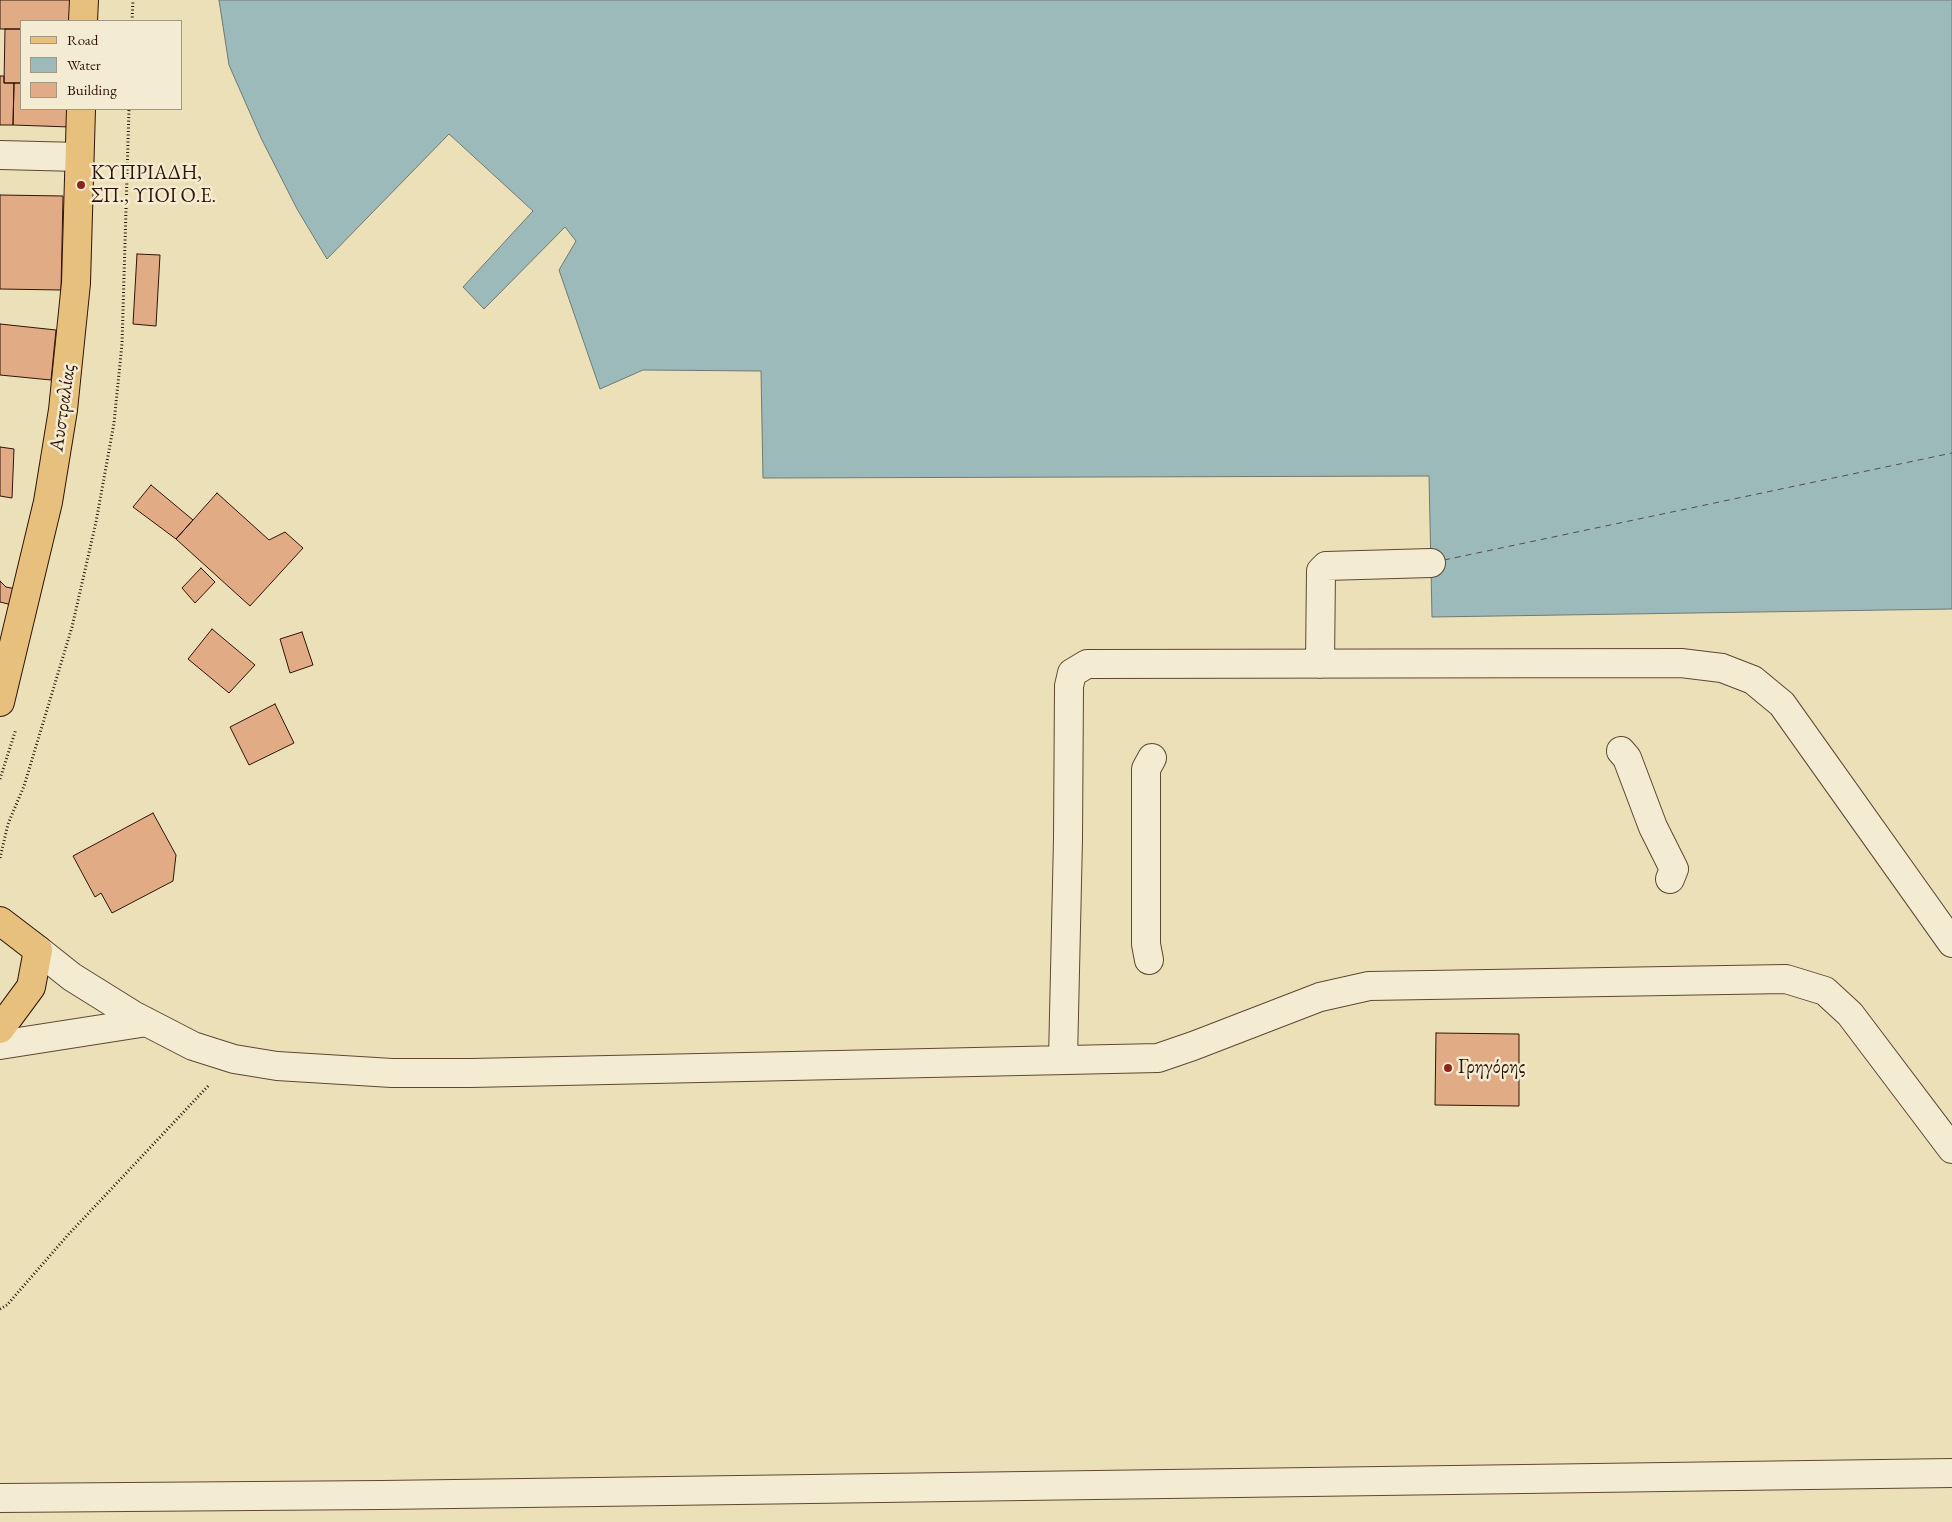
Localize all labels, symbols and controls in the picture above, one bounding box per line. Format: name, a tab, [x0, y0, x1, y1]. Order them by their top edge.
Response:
legend	[20, 20, 182, 110]
text: Road	[67, 30, 98, 49]
text: Water	[67, 55, 101, 74]
text: Building	[67, 80, 117, 99]
place label: ΚΥΠΡΙΑΔΗ, ΣΠ., ΥΙΟΙ Ο.Ε.	[91, 162, 216, 209]
marker: ΚΥΠΡΙΑΔΗ, ΣΠ., ΥΙΟΙ Ο.Ε.	[75, 179, 87, 191]
street label: Αυστραλίας	[45, 363, 81, 453]
place label: Γρηγόρης	[1458, 1056, 1525, 1080]
marker: Γρηγόρης	[1442, 1062, 1454, 1074]

